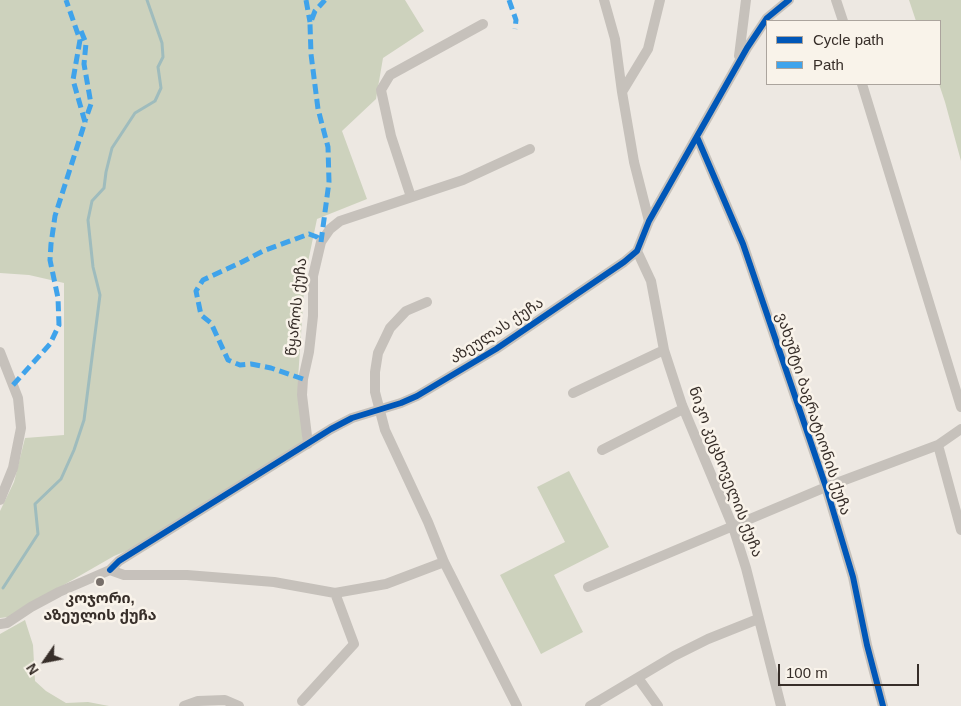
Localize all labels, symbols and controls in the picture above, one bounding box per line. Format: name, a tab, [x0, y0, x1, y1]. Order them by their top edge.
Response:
legend	[766, 20, 941, 85]
text: Cycle path	[813, 31, 884, 48]
text: Path	[813, 56, 844, 73]
street label: წყაროს ქუჩა	[283, 257, 311, 357]
street label: აზეულას ქუჩა	[447, 294, 547, 368]
street label: ვახუშტი ბაგრატიონის ქუჩა	[772, 310, 854, 518]
street label: ნიკო კეცხოველის ქუჩა	[684, 384, 766, 560]
marker: კოჯორი, აზეულის ქუჩა	[94, 576, 106, 588]
place label: კოჯორი, აზეულის ქუჩა	[43, 590, 157, 625]
north arrow	[20, 636, 70, 686]
scale bar	[781, 654, 922, 686]
text: N	[23, 661, 42, 678]
text: 100 m	[786, 664, 828, 681]

